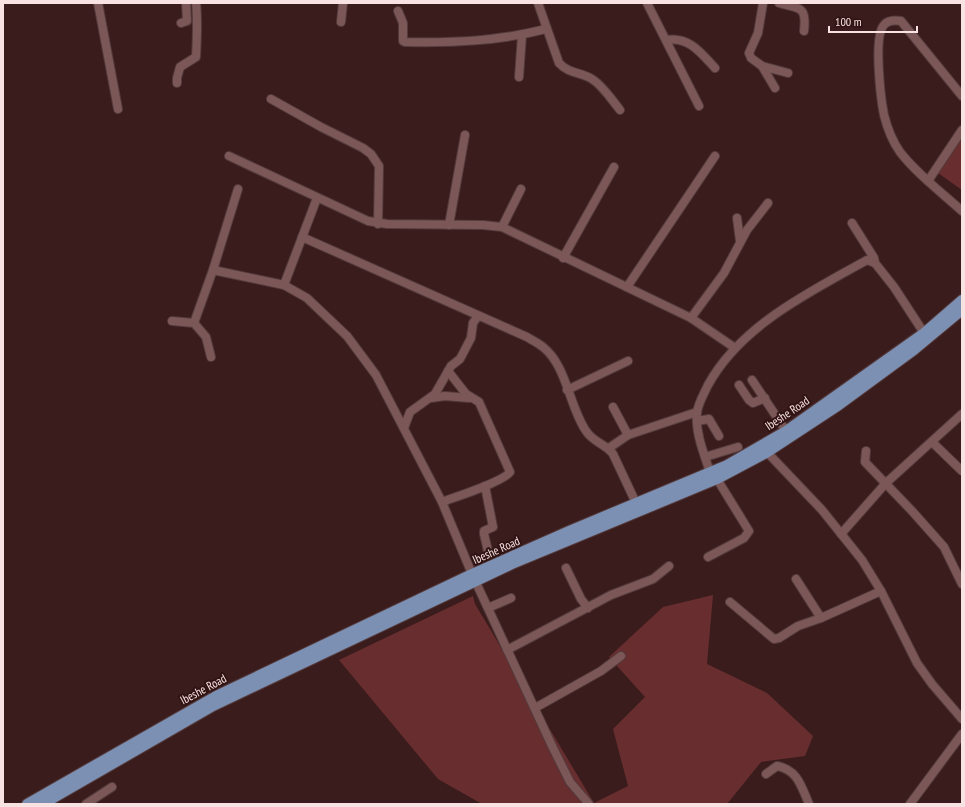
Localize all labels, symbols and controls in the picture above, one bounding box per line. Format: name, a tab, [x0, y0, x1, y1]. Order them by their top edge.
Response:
scale bar	[829, 8, 917, 34]
text: 100 m	[835, 14, 862, 29]
street label: Ibeshe Road	[762, 393, 812, 433]
street label: Ibeshe Road	[470, 533, 522, 567]
street label: Ibeshe Road	[177, 671, 229, 707]

